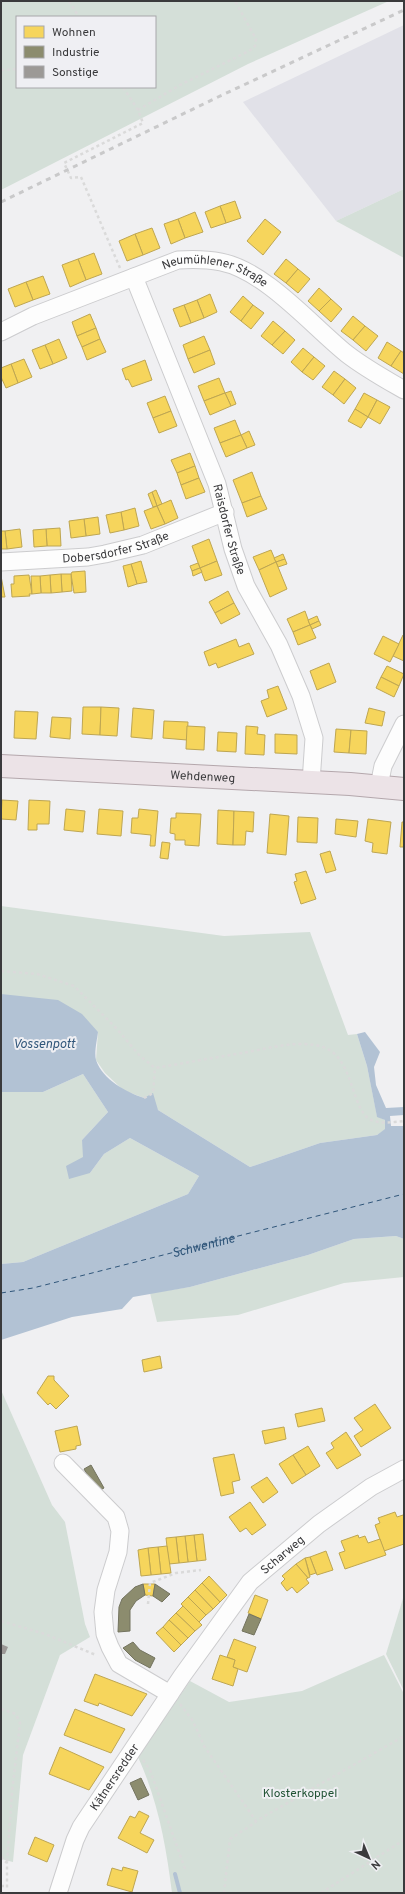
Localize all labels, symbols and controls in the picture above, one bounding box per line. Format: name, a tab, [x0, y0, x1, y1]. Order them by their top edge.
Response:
legend	[16, 16, 156, 88]
text: Wohnen	[52, 25, 96, 41]
text: Industrie	[52, 45, 100, 61]
text: Sonstige	[52, 65, 98, 81]
street label: Neumühlener Straße	[160, 252, 271, 292]
street label: Raisdorfer Straße	[208, 482, 249, 577]
street label: Dobersdorfer Straße	[62, 528, 172, 567]
street label: Wehdenweg	[170, 768, 236, 787]
water label: Vossenpott	[13, 1037, 76, 1053]
water label: Schwentine	[171, 1231, 237, 1262]
street label: Scharweg	[258, 1532, 308, 1579]
street label: Kätnersredder	[87, 1741, 144, 1814]
park label: Klosterkoppel	[263, 1786, 337, 1802]
north arrow	[349, 1838, 389, 1878]
text: N	[368, 1857, 383, 1872]

